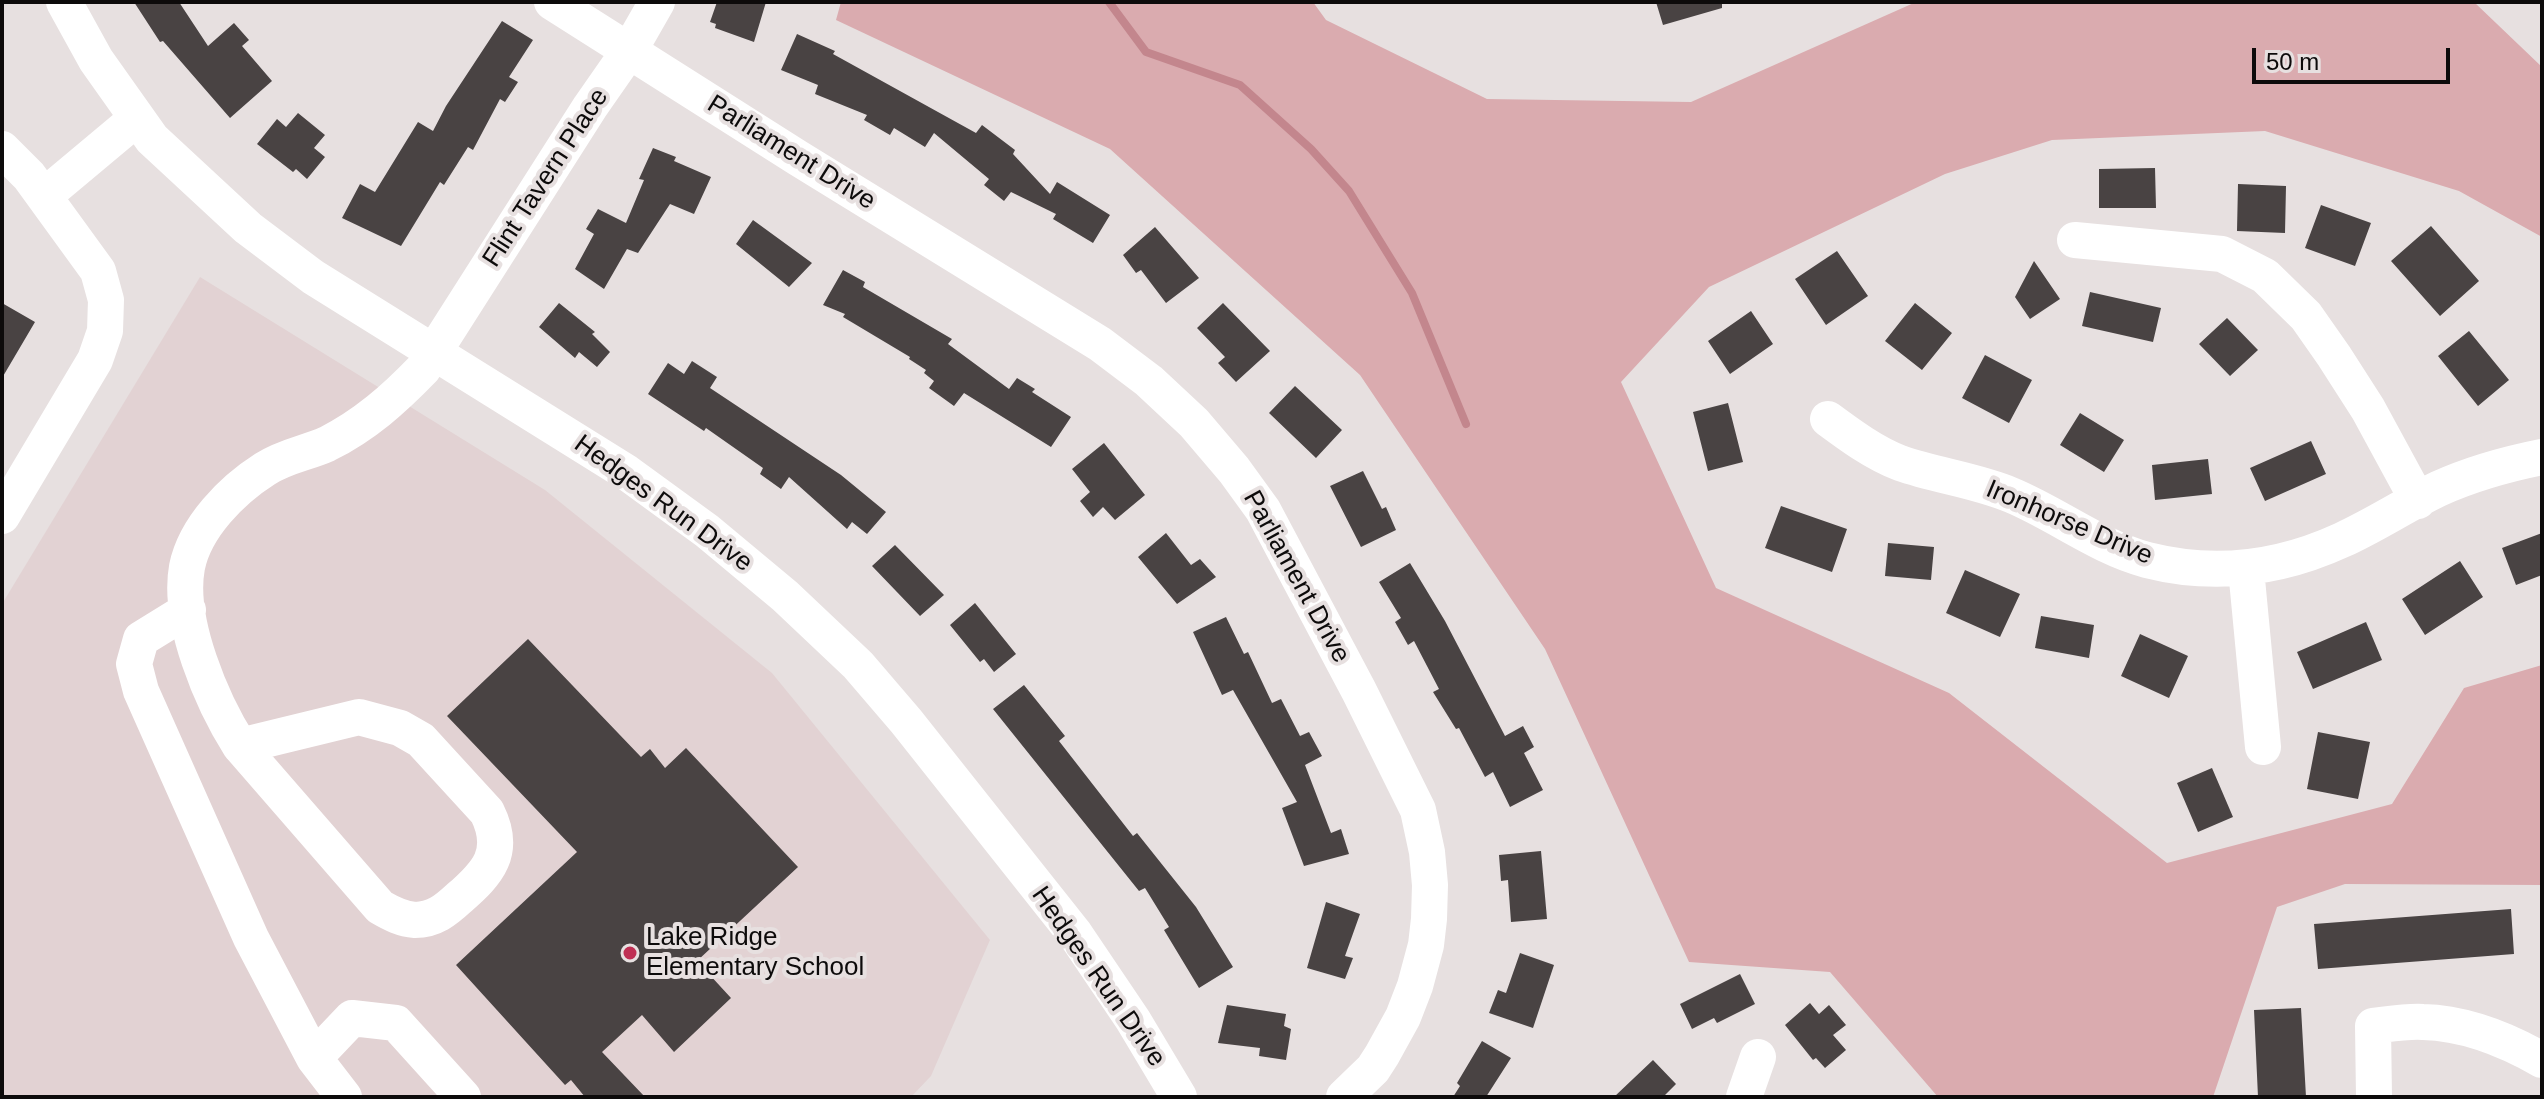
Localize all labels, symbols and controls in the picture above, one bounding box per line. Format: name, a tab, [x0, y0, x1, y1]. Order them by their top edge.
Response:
scale bar	[2256, 32, 2454, 82]
text: 50 m	[2266, 48, 2319, 75]
street label: Flint Tavern Place	[477, 83, 615, 273]
street label: Parliament Drive	[701, 89, 881, 217]
street label: Hedges Run Drive	[568, 429, 758, 579]
street label: Ironhorse Drive	[1981, 474, 2157, 572]
street label: Parliament Drive	[1236, 485, 1356, 669]
street label: Hedges Run Drive	[1024, 881, 1172, 1073]
place label: Lake Ridge Elementary School	[646, 922, 864, 984]
marker: Lake Ridge Elementary School	[621, 944, 639, 962]

